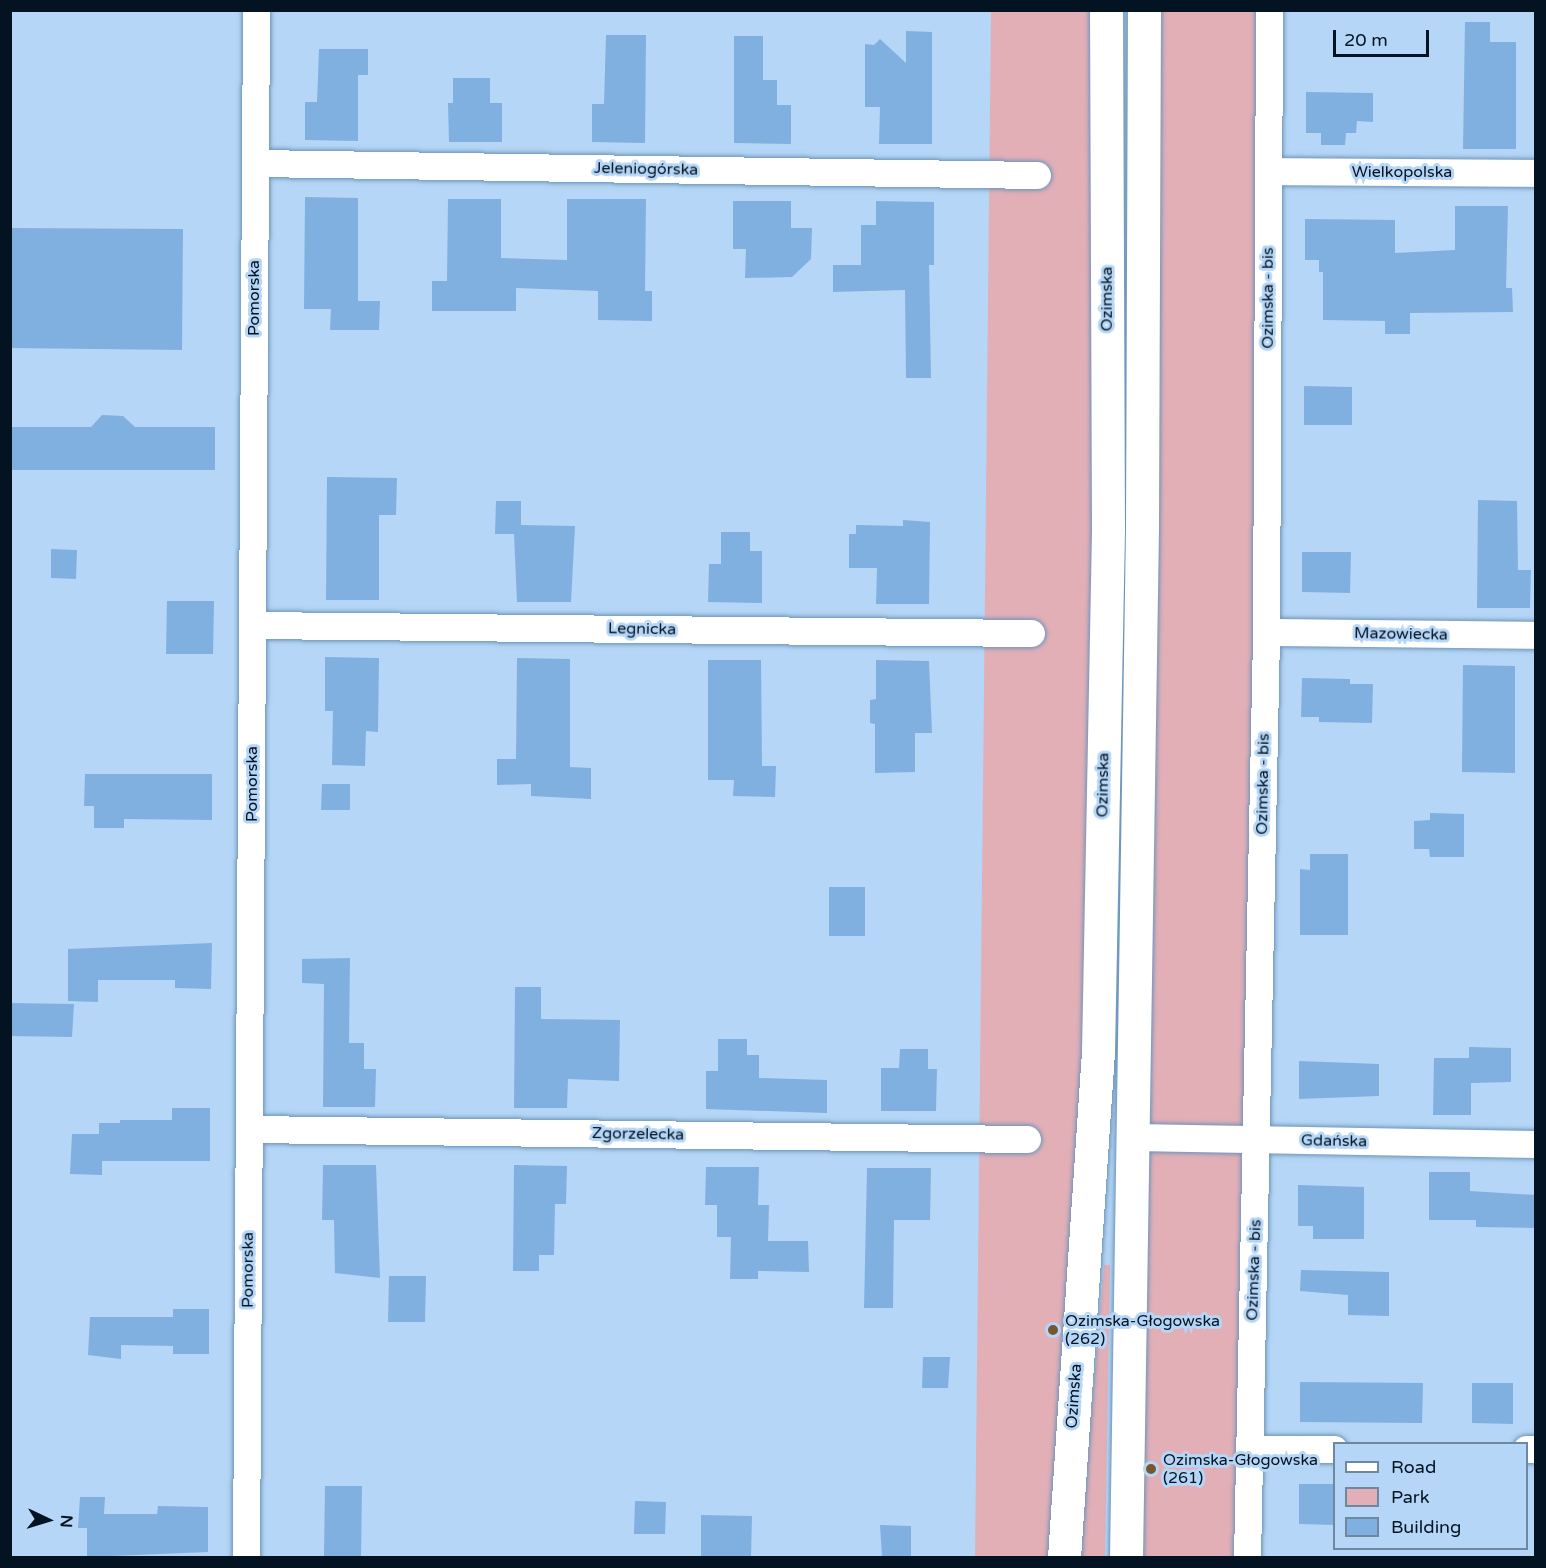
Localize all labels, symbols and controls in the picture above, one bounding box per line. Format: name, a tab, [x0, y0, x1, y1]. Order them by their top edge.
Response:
scale bar	[1336, 18, 1432, 56]
text: 20 m	[1344, 29, 1388, 51]
street label: Jeleniogórska	[594, 158, 698, 180]
street label: Wielkopolska	[1352, 162, 1452, 182]
street label: Ozimska - bis	[1258, 247, 1278, 349]
street label: Pomorska	[244, 260, 264, 336]
street label: Ozimska	[1097, 267, 1117, 331]
street label: Legnicka	[608, 619, 676, 639]
street label: Mazowiecka	[1354, 624, 1448, 644]
street label: Ozimska - bis	[1253, 733, 1273, 835]
street label: Pomorska	[242, 746, 262, 822]
street label: Ozimska	[1093, 752, 1113, 818]
street label: Zgorzelecka	[592, 1124, 684, 1144]
street label: Gdańska	[1301, 1131, 1367, 1151]
street label: Ozimska - bis	[1243, 1219, 1265, 1321]
street label: Pomorska	[238, 1232, 258, 1308]
place label: Ozimska-Głogowska (262)	[1065, 1311, 1220, 1349]
marker: Ozimska-Głogowska (262)	[1046, 1323, 1060, 1337]
street label: Ozimska	[1062, 1363, 1086, 1429]
legend	[1333, 1442, 1528, 1550]
place label: Ozimska-Głogowska (261)	[1163, 1450, 1318, 1488]
text: Road	[1391, 1456, 1436, 1478]
marker: Ozimska-Głogowska (261)	[1144, 1462, 1158, 1476]
text: Park	[1391, 1486, 1429, 1508]
north arrow	[18, 1490, 78, 1550]
text: N	[56, 1514, 76, 1528]
text: Building	[1391, 1516, 1461, 1538]

